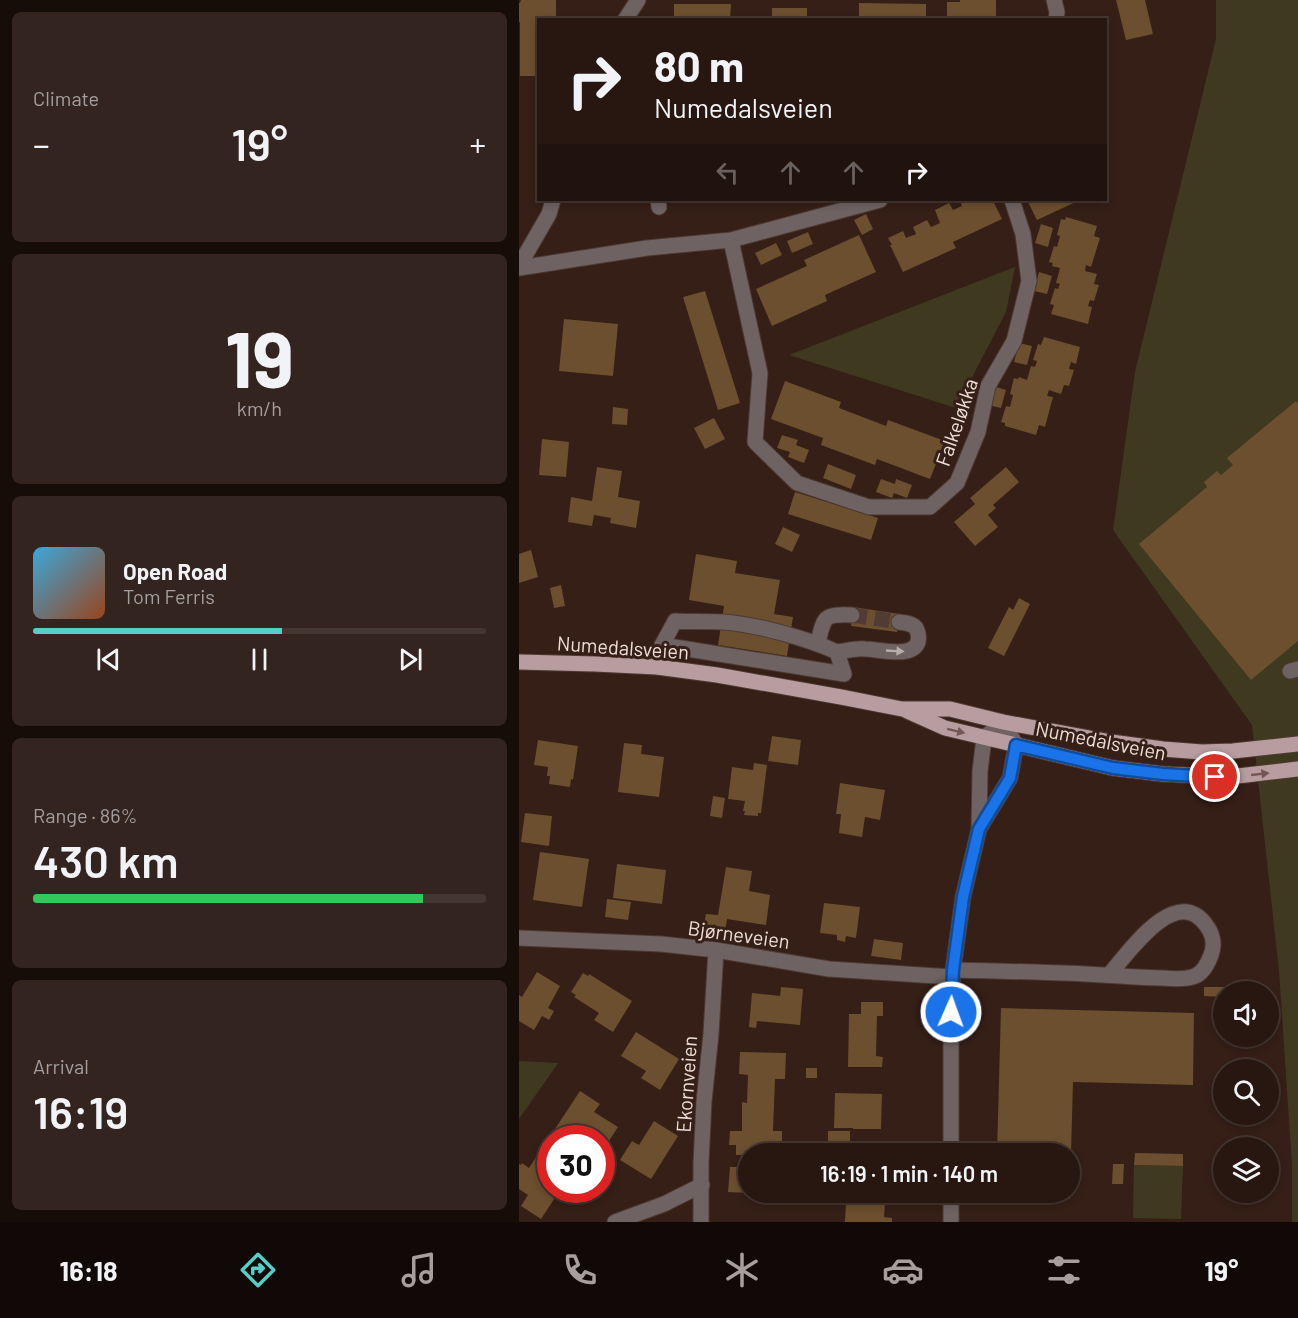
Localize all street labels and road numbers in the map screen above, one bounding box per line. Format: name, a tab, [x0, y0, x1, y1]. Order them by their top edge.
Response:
street label: Falkeløkka	[930, 375, 982, 469]
street label: Numedalsveien	[556, 630, 690, 664]
street label: Numedalsveien	[1034, 716, 1168, 764]
street label: Bjørneveien	[686, 915, 792, 953]
street label: Ekornveien	[671, 1035, 701, 1133]

